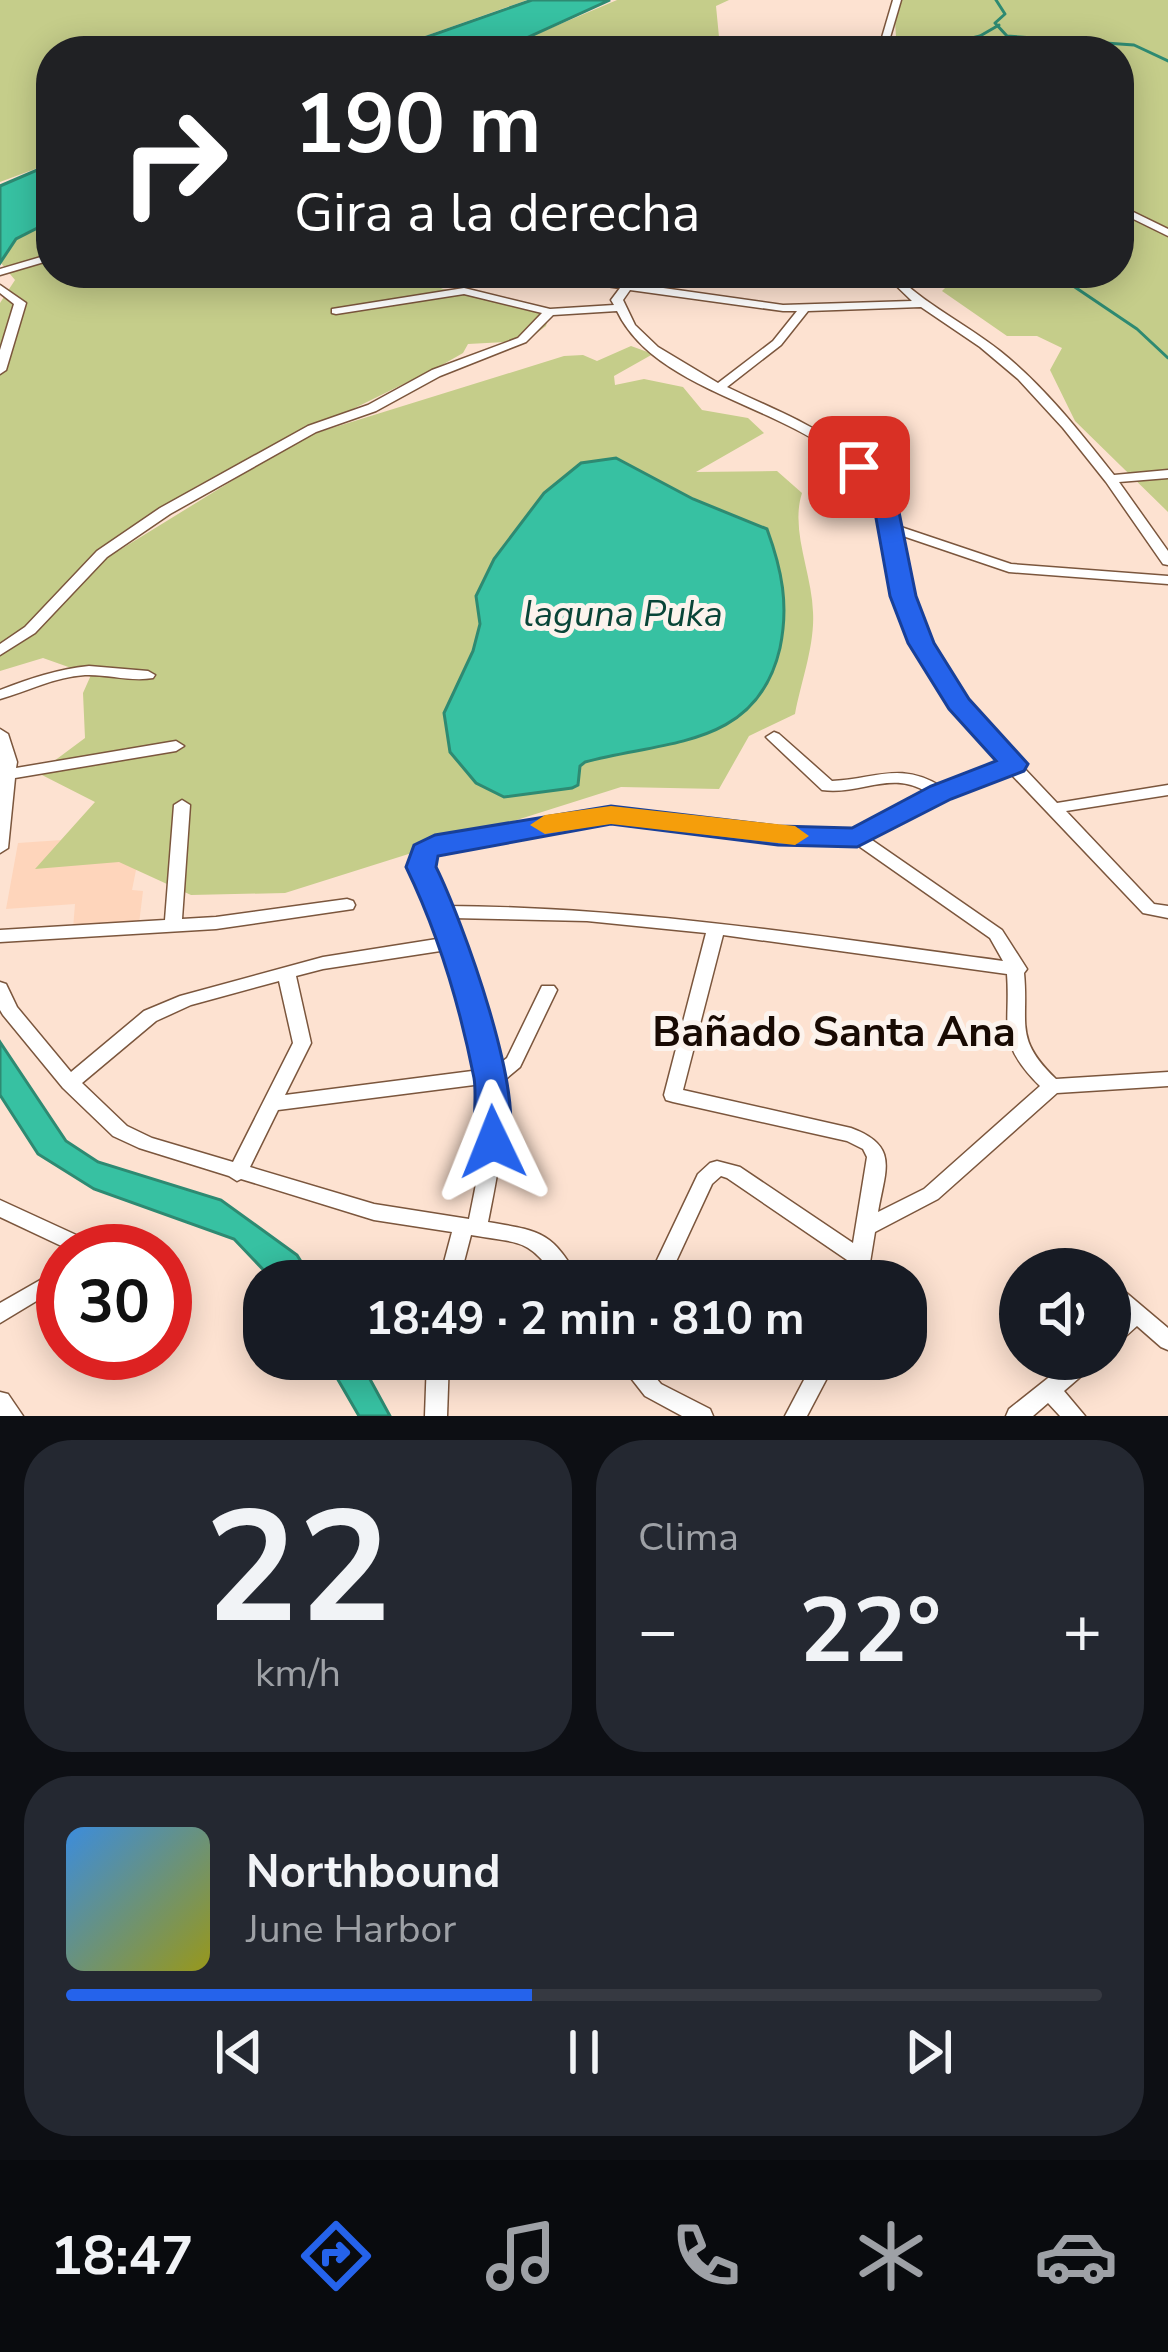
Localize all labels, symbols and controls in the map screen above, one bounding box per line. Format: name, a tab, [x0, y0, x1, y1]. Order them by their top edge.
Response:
text: 190 m	[294, 67, 542, 182]
icon: right	[96, 84, 252, 240]
text: Gira a la derecha	[294, 176, 701, 250]
pin	[808, 416, 910, 518]
icon: arrive	[826, 434, 892, 500]
water label: laguna Puka	[523, 590, 723, 639]
district label: Bañado Santa Ana	[652, 1004, 1016, 1061]
position arrow	[430, 1079, 556, 1205]
speed limit sign: 30	[36, 1224, 192, 1380]
map controls	[999, 1248, 1131, 1380]
button: sound	[999, 1248, 1131, 1380]
text: 18:49 · 2 min · 810 m	[365, 1289, 805, 1350]
text: 22	[204, 1462, 392, 1675]
text: Clima	[638, 1511, 739, 1564]
text: 22°	[799, 1570, 941, 1693]
text: −	[638, 1586, 678, 1676]
text: +	[1062, 1586, 1102, 1676]
text: km/h	[255, 1647, 341, 1700]
text: Northbound	[246, 1842, 500, 1903]
text: June Harbor	[246, 1903, 456, 1956]
icon: previous	[206, 2019, 272, 2085]
icon: pause	[551, 2019, 617, 2085]
icon: next	[896, 2019, 962, 2085]
icon: directions	[294, 2214, 378, 2298]
icon: music	[479, 2214, 563, 2298]
icon: phone	[664, 2214, 748, 2298]
icon: climate	[849, 2214, 933, 2298]
icon: car	[1034, 2214, 1118, 2298]
text: 18:47	[50, 2219, 193, 2293]

